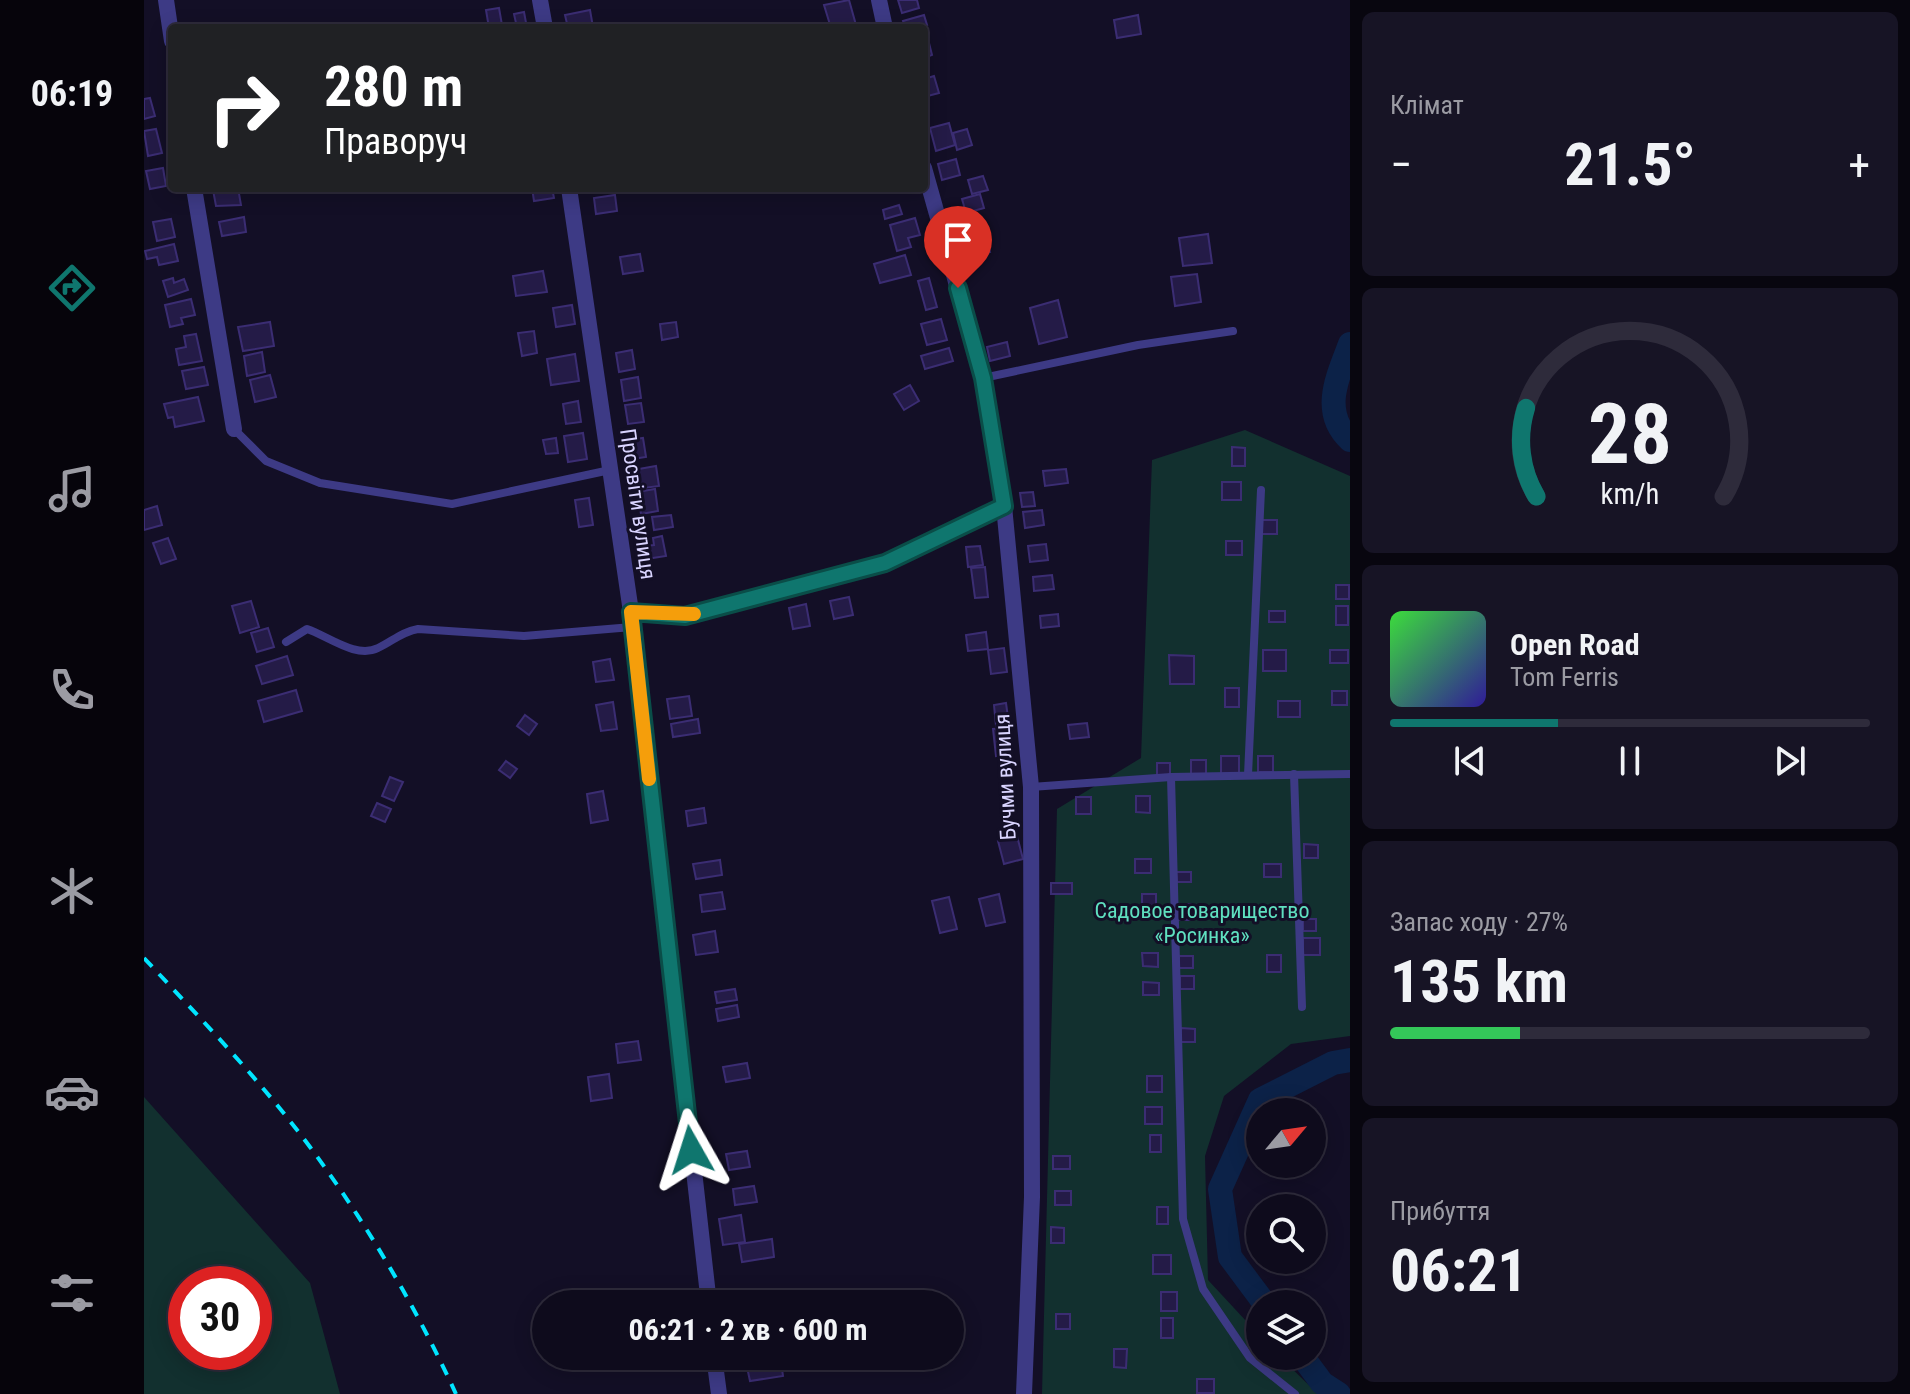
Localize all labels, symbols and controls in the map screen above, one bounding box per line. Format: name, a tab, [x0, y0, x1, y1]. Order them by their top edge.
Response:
text: 280 m	[324, 54, 463, 120]
icon: right	[192, 56, 296, 160]
text: 06:19	[31, 73, 113, 115]
text: Клімат	[1390, 90, 1464, 120]
text: Праворуч	[324, 121, 467, 163]
text: 21.5°	[1564, 129, 1696, 200]
text: −	[1390, 139, 1412, 191]
text: +	[1848, 139, 1870, 191]
pin	[924, 206, 992, 288]
icon: arrive	[936, 218, 980, 262]
icon: directions	[44, 260, 100, 316]
text: 28	[1588, 385, 1672, 482]
street label: Просвіти вулиця	[615, 427, 661, 581]
icon: music	[44, 461, 100, 517]
text: km/h	[1601, 477, 1659, 511]
text: Open Road	[1510, 627, 1640, 662]
icon: phone	[44, 662, 100, 718]
text: Tom Ferris	[1510, 662, 1619, 692]
street label: Бучми вулиця	[989, 713, 1021, 841]
icon: previous	[1448, 739, 1492, 783]
icon: pause	[1608, 739, 1652, 783]
icon: next	[1768, 739, 1812, 783]
icon: climate	[44, 863, 100, 919]
park label: Садовое товарищество «Росинка»	[1095, 898, 1309, 948]
text: Запас ходу · 27%	[1390, 907, 1568, 937]
text: 135 km	[1390, 946, 1568, 1017]
icon: car	[44, 1064, 100, 1120]
north arrow	[1246, 1098, 1326, 1178]
map controls	[1246, 1098, 1326, 1370]
position arrow	[649, 1108, 733, 1192]
button: search	[1246, 1194, 1326, 1274]
text: Прибуття	[1390, 1196, 1490, 1226]
text: 06:21	[1390, 1235, 1528, 1306]
icon: filters	[44, 1265, 100, 1321]
speed limit sign: 30	[168, 1266, 272, 1370]
button: layers	[1246, 1290, 1326, 1370]
text: 06:21 · 2 хв · 600 m	[629, 1312, 867, 1347]

